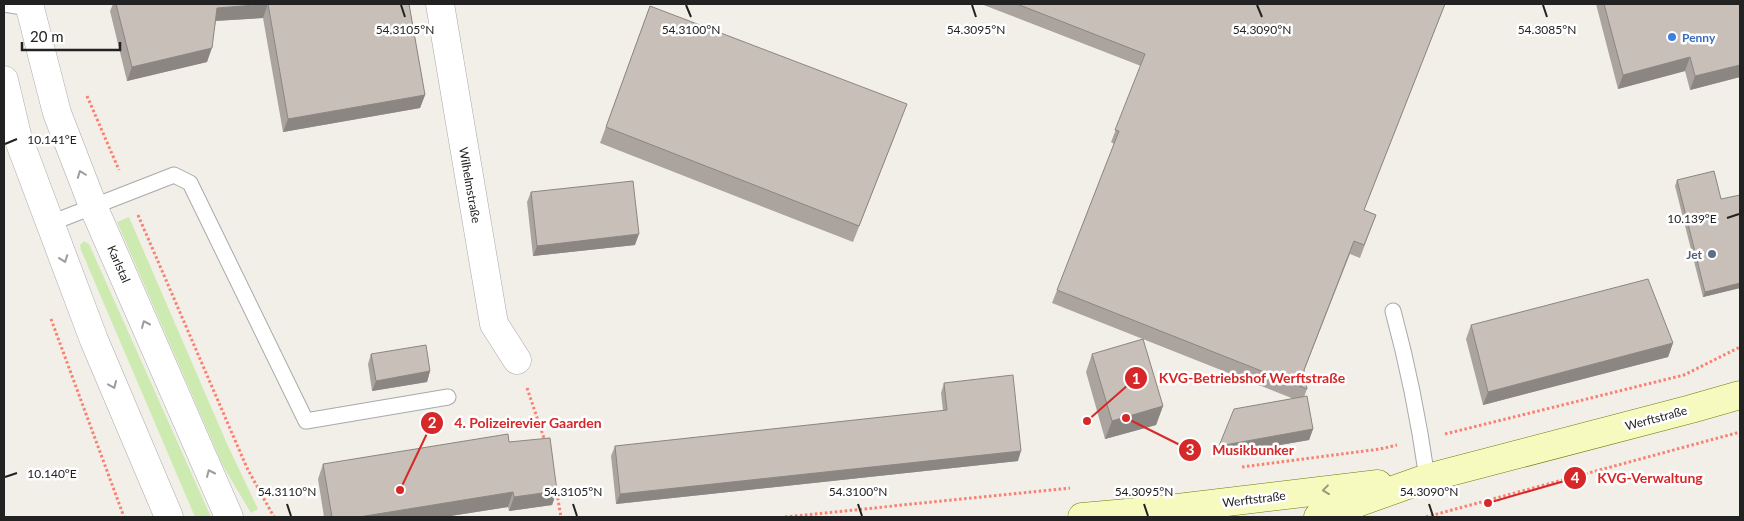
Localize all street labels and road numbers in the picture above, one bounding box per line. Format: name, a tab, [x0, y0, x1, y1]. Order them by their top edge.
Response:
street label: Wilhelmstraße	[456, 146, 484, 224]
street label: Karlstal	[104, 243, 134, 285]
street label: Werftstraße	[1623, 403, 1689, 433]
street label: Werftstraße	[1221, 488, 1287, 510]

